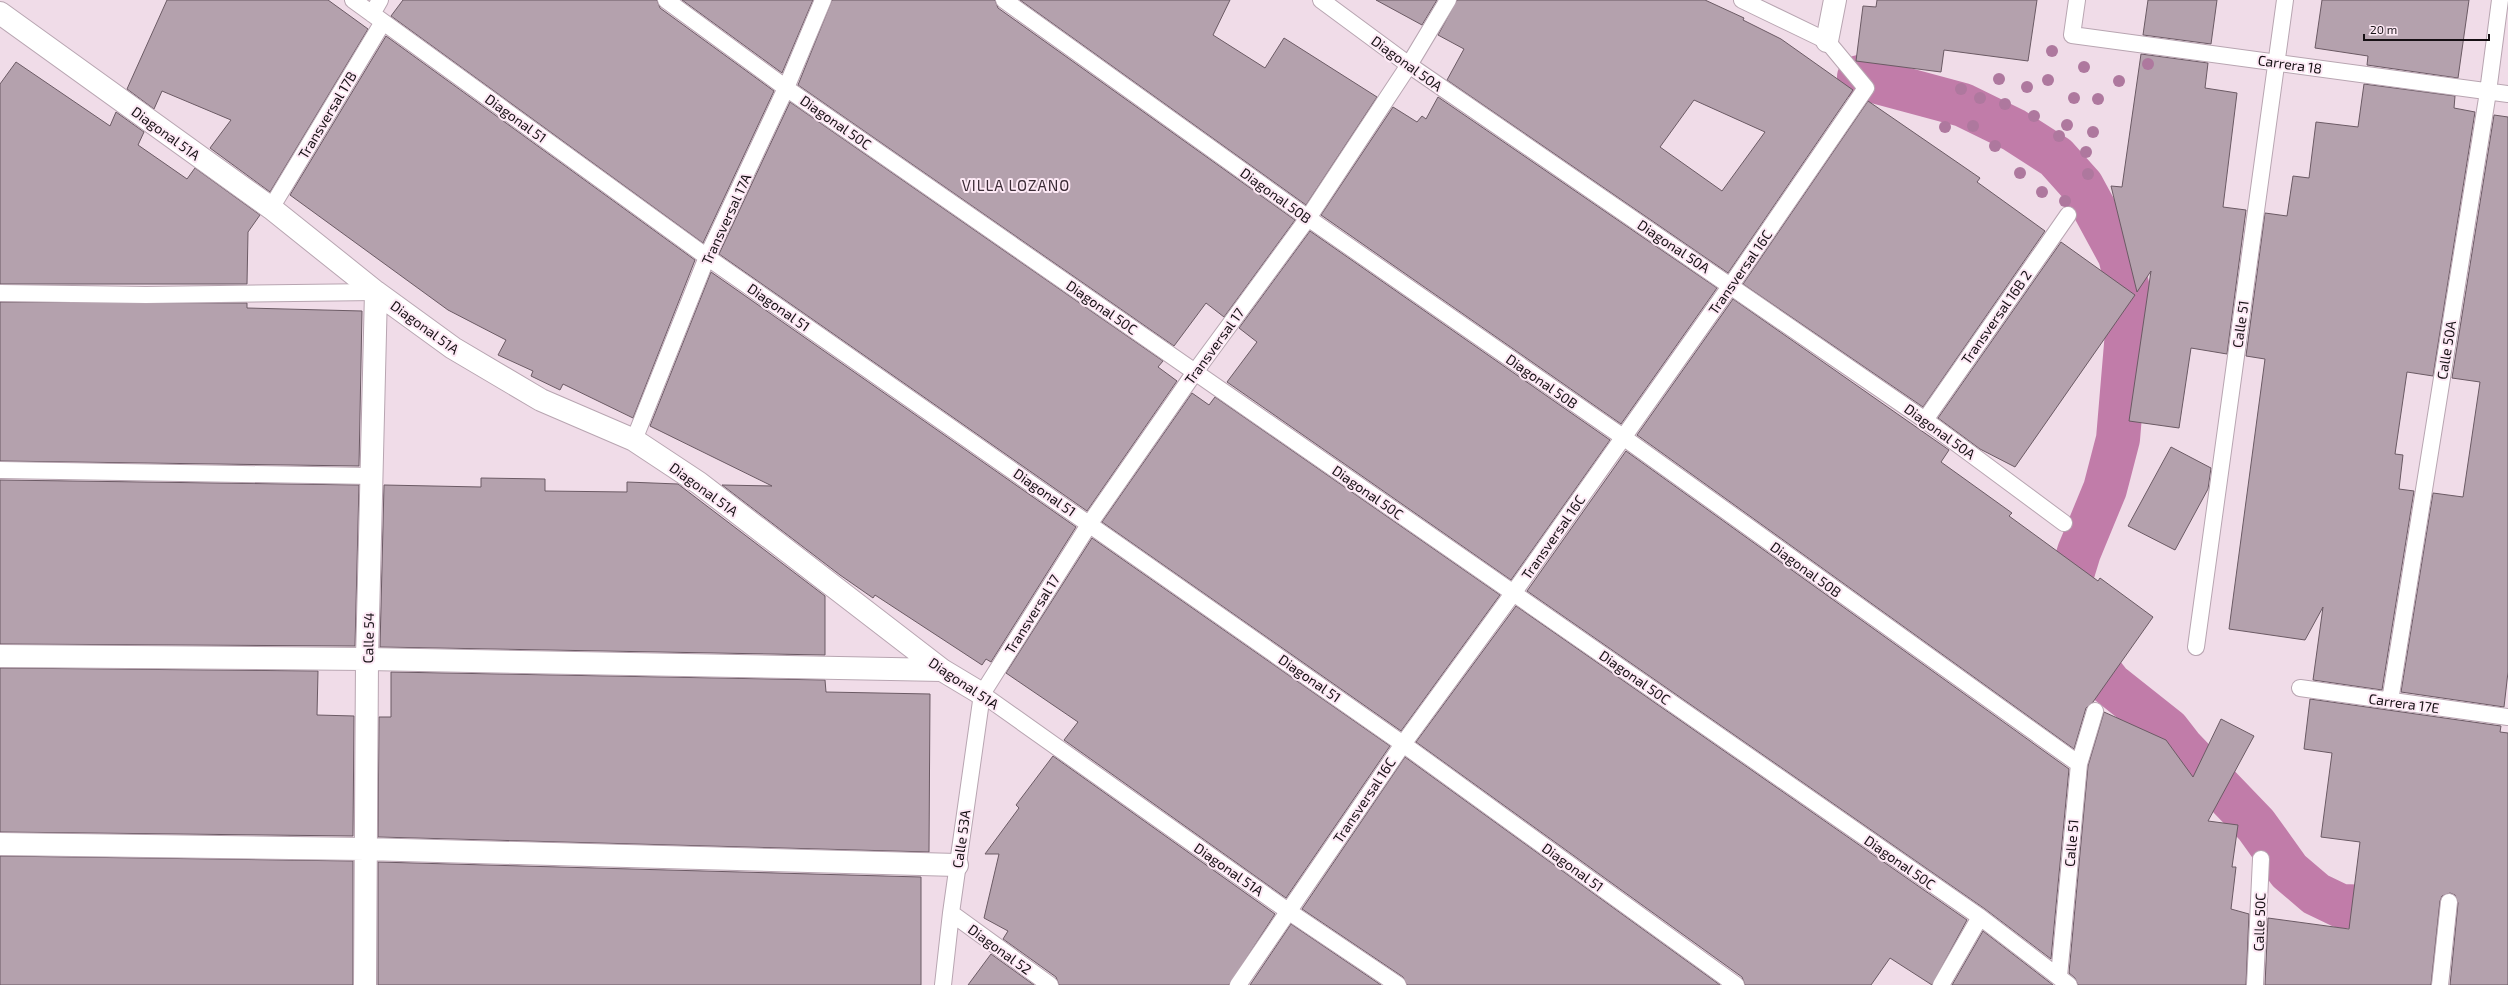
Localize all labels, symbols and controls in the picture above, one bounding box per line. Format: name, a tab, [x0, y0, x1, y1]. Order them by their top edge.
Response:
scale bar	[2364, 16, 2489, 42]
text: 20 m	[2370, 22, 2397, 36]
street label: Diagonal 50A	[1368, 32, 1446, 95]
street label: Carrera 18	[2257, 51, 2323, 77]
street label: Transversal 17B	[294, 68, 360, 162]
street label: Diagonal 51	[482, 90, 550, 146]
street label: Diagonal 50C	[797, 91, 875, 153]
street label: Diagonal 51A	[128, 102, 204, 164]
street label: Diagonal 50B	[1237, 164, 1315, 226]
street label: Transversal 17A	[697, 171, 755, 267]
district label: VILLA LOZANO	[962, 176, 1070, 194]
street label: Diagonal 50A	[1635, 216, 1714, 277]
street label: Transversal 16C	[1705, 227, 1775, 317]
street label: Transversal 16B 2	[1957, 267, 2035, 367]
street label: Diagonal 50C	[1063, 276, 1141, 338]
street label: Diagonal 51	[745, 279, 813, 335]
street label: Diagonal 51A	[387, 296, 463, 358]
street label: Calle 51	[2228, 299, 2252, 349]
street label: Transversal 17	[1181, 304, 1247, 388]
street label: Calle 50A	[2433, 319, 2459, 381]
street label: Diagonal 50B	[1503, 350, 1581, 412]
street label: Diagonal 50A	[1901, 400, 1979, 463]
street label: Diagonal 51A	[666, 458, 742, 520]
street label: Diagonal 50C	[1329, 461, 1407, 523]
street label: Diagonal 51	[1011, 464, 1079, 520]
street label: Transversal 16C	[1518, 492, 1588, 582]
street label: Diagonal 50B	[1767, 538, 1845, 600]
street label: Transversal 17	[1001, 571, 1063, 657]
street label: Calle 54	[359, 612, 377, 664]
street label: Diagonal 50C	[1596, 646, 1674, 708]
street label: Diagonal 51	[1276, 650, 1344, 706]
street label: Diagonal 51A	[926, 653, 1002, 713]
street label: Carrera 17E	[2368, 690, 2441, 716]
street label: Transversal 16C	[1329, 754, 1399, 846]
street label: Calle 53A	[949, 809, 974, 869]
street label: Calle 51	[2060, 818, 2082, 868]
street label: Diagonal 50C	[1861, 831, 1939, 893]
street label: Diagonal 51A	[1191, 839, 1267, 899]
street label: Diagonal 51	[1539, 839, 1607, 895]
street label: Calle 50C	[2249, 892, 2269, 952]
street label: Diagonal 52	[965, 920, 1035, 978]

